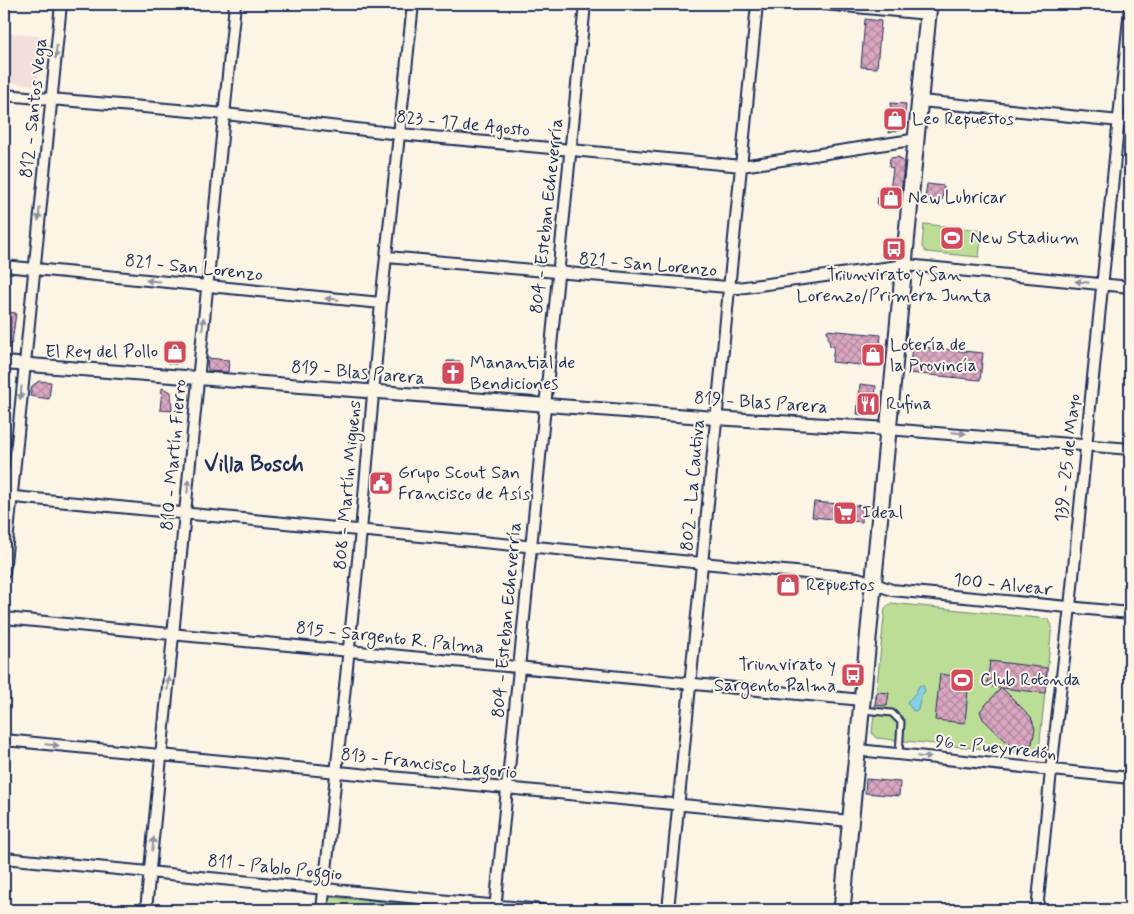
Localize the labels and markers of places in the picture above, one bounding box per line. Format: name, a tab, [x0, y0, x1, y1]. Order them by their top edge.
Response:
shop icon: Leo Repuestos	[882, 106, 908, 132]
place label: Leo Repuestos	[912, 107, 1014, 131]
shop icon: New Lubricar	[878, 185, 904, 211]
place label: New Lubricar	[908, 186, 1007, 210]
sports icon: New Stadium	[939, 225, 965, 251]
place label: New Stadium	[970, 226, 1079, 250]
bus stop icon: Triunvirato y San Lorenzo/Primera Junta	[881, 236, 907, 262]
place label: Triunvirato y San Lorenzo/Primera Junta	[797, 263, 991, 308]
place label: Lotería de la Provincía	[890, 333, 977, 378]
shop icon: El Rey del Pollo	[162, 339, 188, 365]
place label: El Rey del Pollo	[45, 340, 158, 364]
shop icon: Lotería de la Provincía	[860, 342, 886, 368]
place label: Manantial de Bendiciones	[470, 351, 575, 396]
church icon: Manantial de Bendiciones	[440, 360, 466, 386]
restaurant icon: Rufina	[855, 391, 881, 417]
place label: Rufina	[886, 392, 932, 416]
place label: Grupo Scout San Francisco de Asís	[398, 461, 531, 506]
public building icon: Grupo Scout San Francisco de Asís	[368, 470, 394, 496]
supermarket icon: Ideal	[832, 500, 858, 526]
place label: Ideal	[862, 501, 903, 525]
shop icon: Repuestos	[775, 572, 801, 598]
place label: Repuestos	[806, 573, 875, 597]
place label: Triunvirato y Sargento Palma	[714, 653, 836, 699]
bus stop icon: Triunvirato y Sargento Palma	[840, 662, 866, 688]
sports icon: Club Rotonda	[949, 667, 975, 693]
place label: Club Rotonda	[980, 668, 1081, 692]

